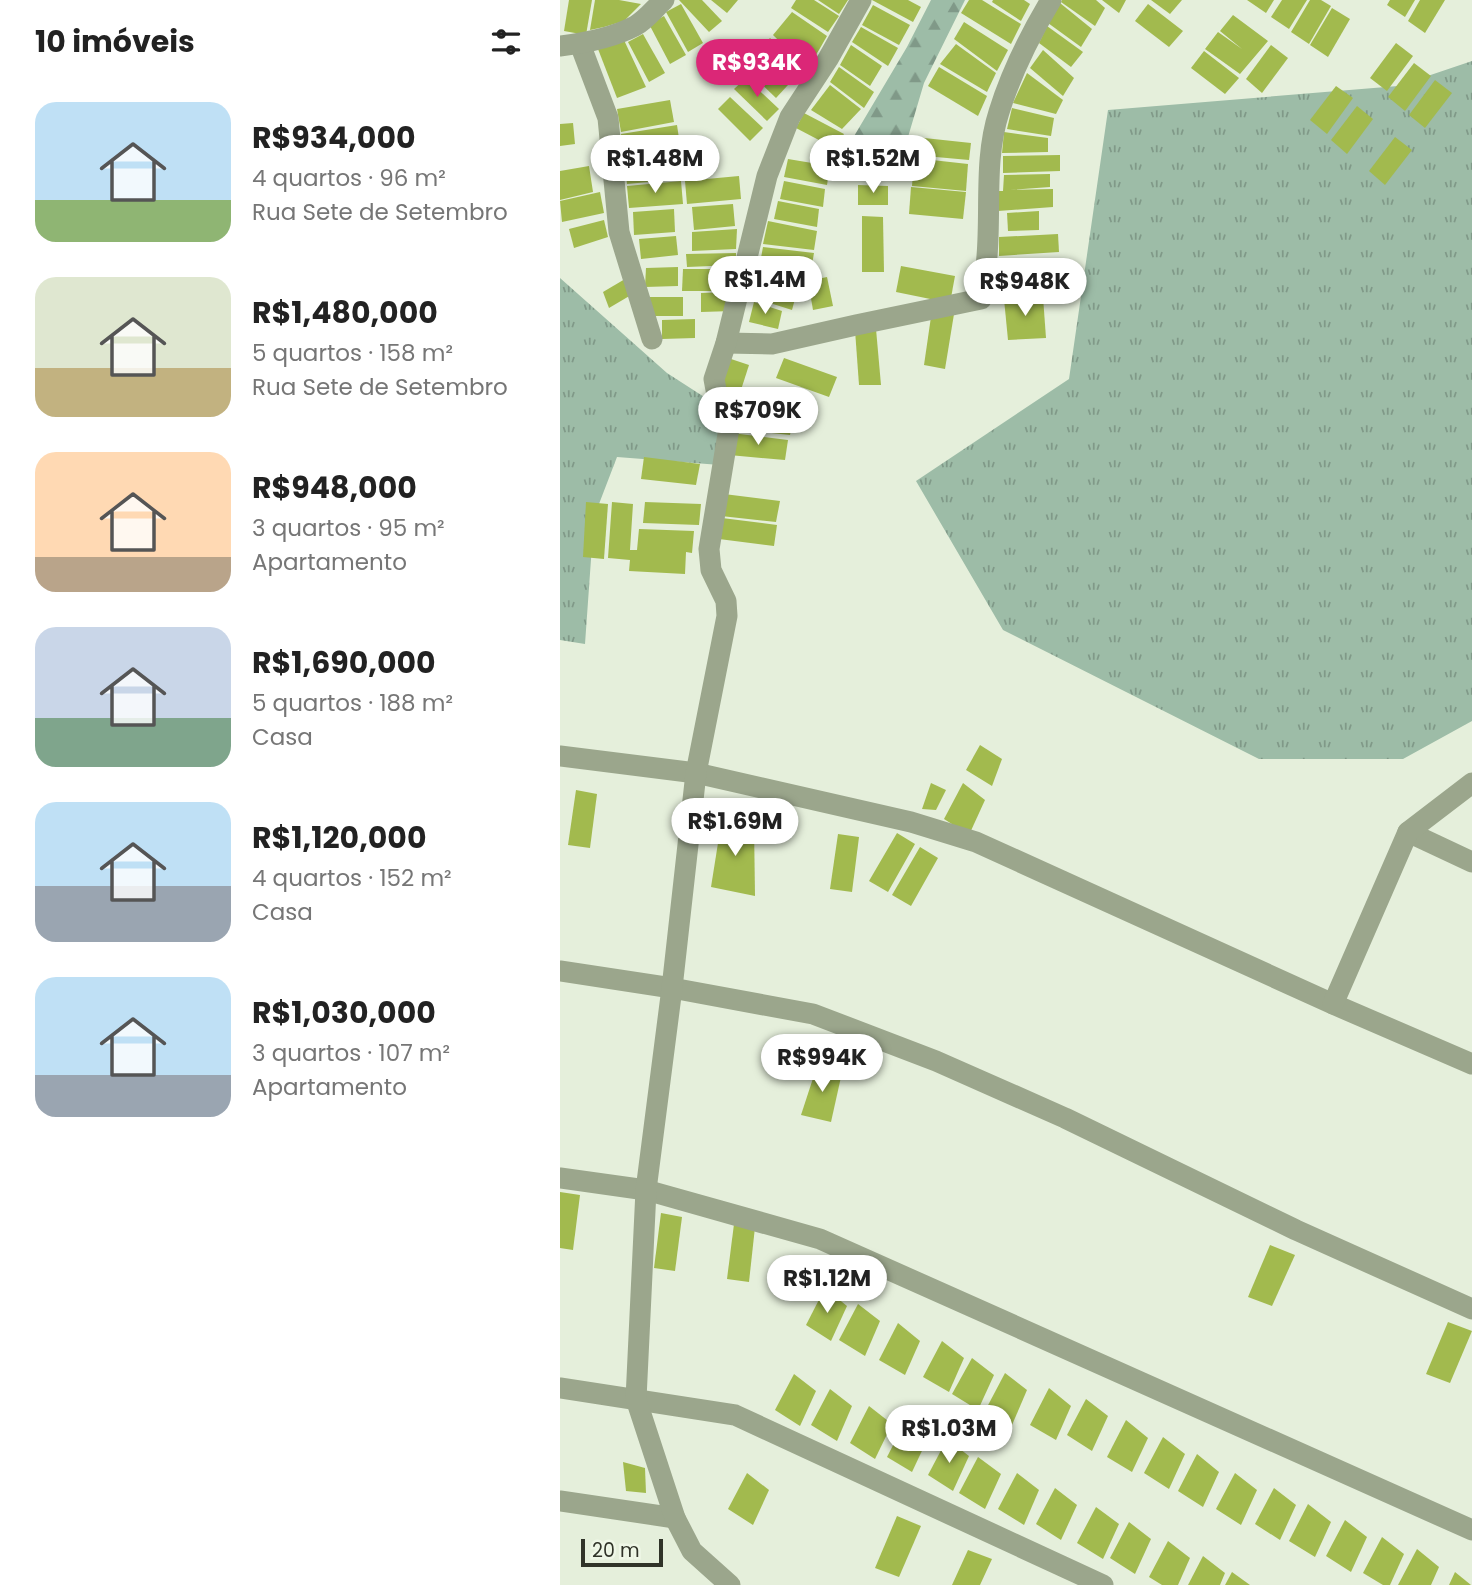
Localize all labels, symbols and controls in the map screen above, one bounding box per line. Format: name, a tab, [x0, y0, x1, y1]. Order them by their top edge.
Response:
text: 10 imóveis	[35, 20, 195, 63]
icon: filters	[487, 23, 525, 61]
pin: R$934K	[700, 40, 814, 99]
text: R$934K	[712, 46, 802, 78]
text: R$934,000	[252, 116, 416, 159]
icon: home	[91, 130, 175, 214]
pin: R$1.48M	[590, 136, 720, 195]
pin: R$1.52M	[808, 136, 938, 195]
text: R$1.48M	[607, 142, 703, 174]
text: R$1.52M	[826, 142, 920, 174]
text: 4 quartos · 96 m²	[252, 162, 446, 194]
text: Rua Sete de Setembro	[252, 196, 508, 228]
pin: R$1.4M	[708, 256, 822, 316]
pin: R$948K	[968, 258, 1082, 318]
text: R$1.4M	[724, 263, 806, 295]
text: R$948K	[980, 265, 1070, 297]
text: R$1,480,000	[252, 291, 438, 334]
icon: home	[91, 305, 175, 389]
text: 5 quartos · 158 m²	[252, 337, 453, 369]
text: Rua Sete de Setembro	[252, 371, 508, 403]
pin: R$709K	[701, 388, 815, 447]
text: R$709K	[714, 394, 802, 426]
text: R$948,000	[252, 466, 417, 509]
icon: home	[91, 480, 175, 564]
text: 3 quartos · 95 m²	[252, 512, 445, 544]
text: Apartamento	[252, 546, 407, 578]
text: R$1,690,000	[252, 641, 436, 684]
icon: home	[91, 655, 175, 739]
text: 5 quartos · 188 m²	[252, 687, 453, 719]
text: Casa	[252, 721, 313, 753]
pin: R$1.69M	[670, 798, 800, 858]
text: R$1.69M	[687, 805, 783, 837]
text: R$1,120,000	[252, 816, 426, 859]
icon: home	[91, 830, 175, 914]
text: 4 quartos · 152 m²	[252, 862, 452, 894]
text: Casa	[252, 896, 313, 928]
text: R$1,030,000	[252, 991, 436, 1034]
icon: home	[91, 1005, 175, 1089]
pin: R$994K	[765, 1034, 879, 1094]
text: 3 quartos · 107 m²	[252, 1037, 450, 1069]
text: R$994K	[777, 1041, 867, 1073]
text: Apartamento	[252, 1071, 407, 1103]
pin: R$1.12M	[762, 1256, 892, 1315]
text: R$1.12M	[783, 1262, 871, 1294]
pin: R$1.03M	[884, 1406, 1014, 1465]
text: R$1.03M	[901, 1412, 997, 1444]
scale bar	[581, 1536, 663, 1568]
text: 20 m	[592, 1537, 640, 1564]

